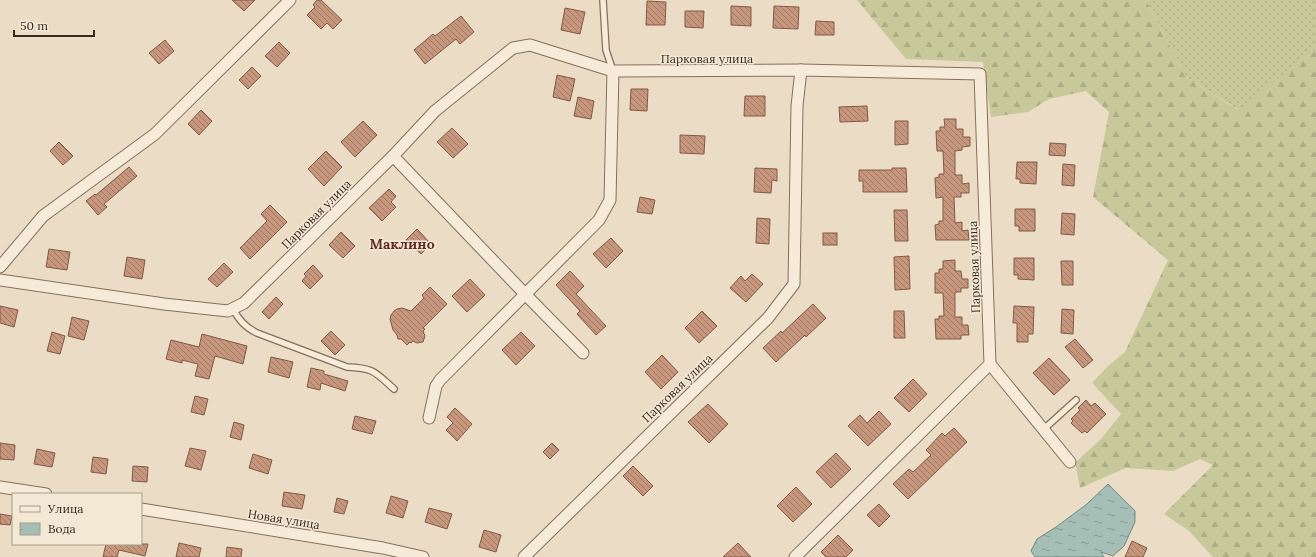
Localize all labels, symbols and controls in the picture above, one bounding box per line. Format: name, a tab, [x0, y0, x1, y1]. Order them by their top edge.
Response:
scale bar	[14, 12, 94, 38]
text: 50 m	[20, 18, 48, 33]
street label: Парковая улица	[661, 51, 753, 66]
street label: Парковая улица	[278, 176, 354, 252]
street label: Парковая улица	[965, 221, 983, 313]
district label: Маклино	[369, 235, 435, 253]
street label: Парковая улица	[639, 351, 715, 425]
legend	[12, 493, 142, 545]
text: Улица	[47, 501, 84, 516]
street label: Новая улица	[247, 506, 321, 532]
text: Вода	[48, 521, 76, 536]

